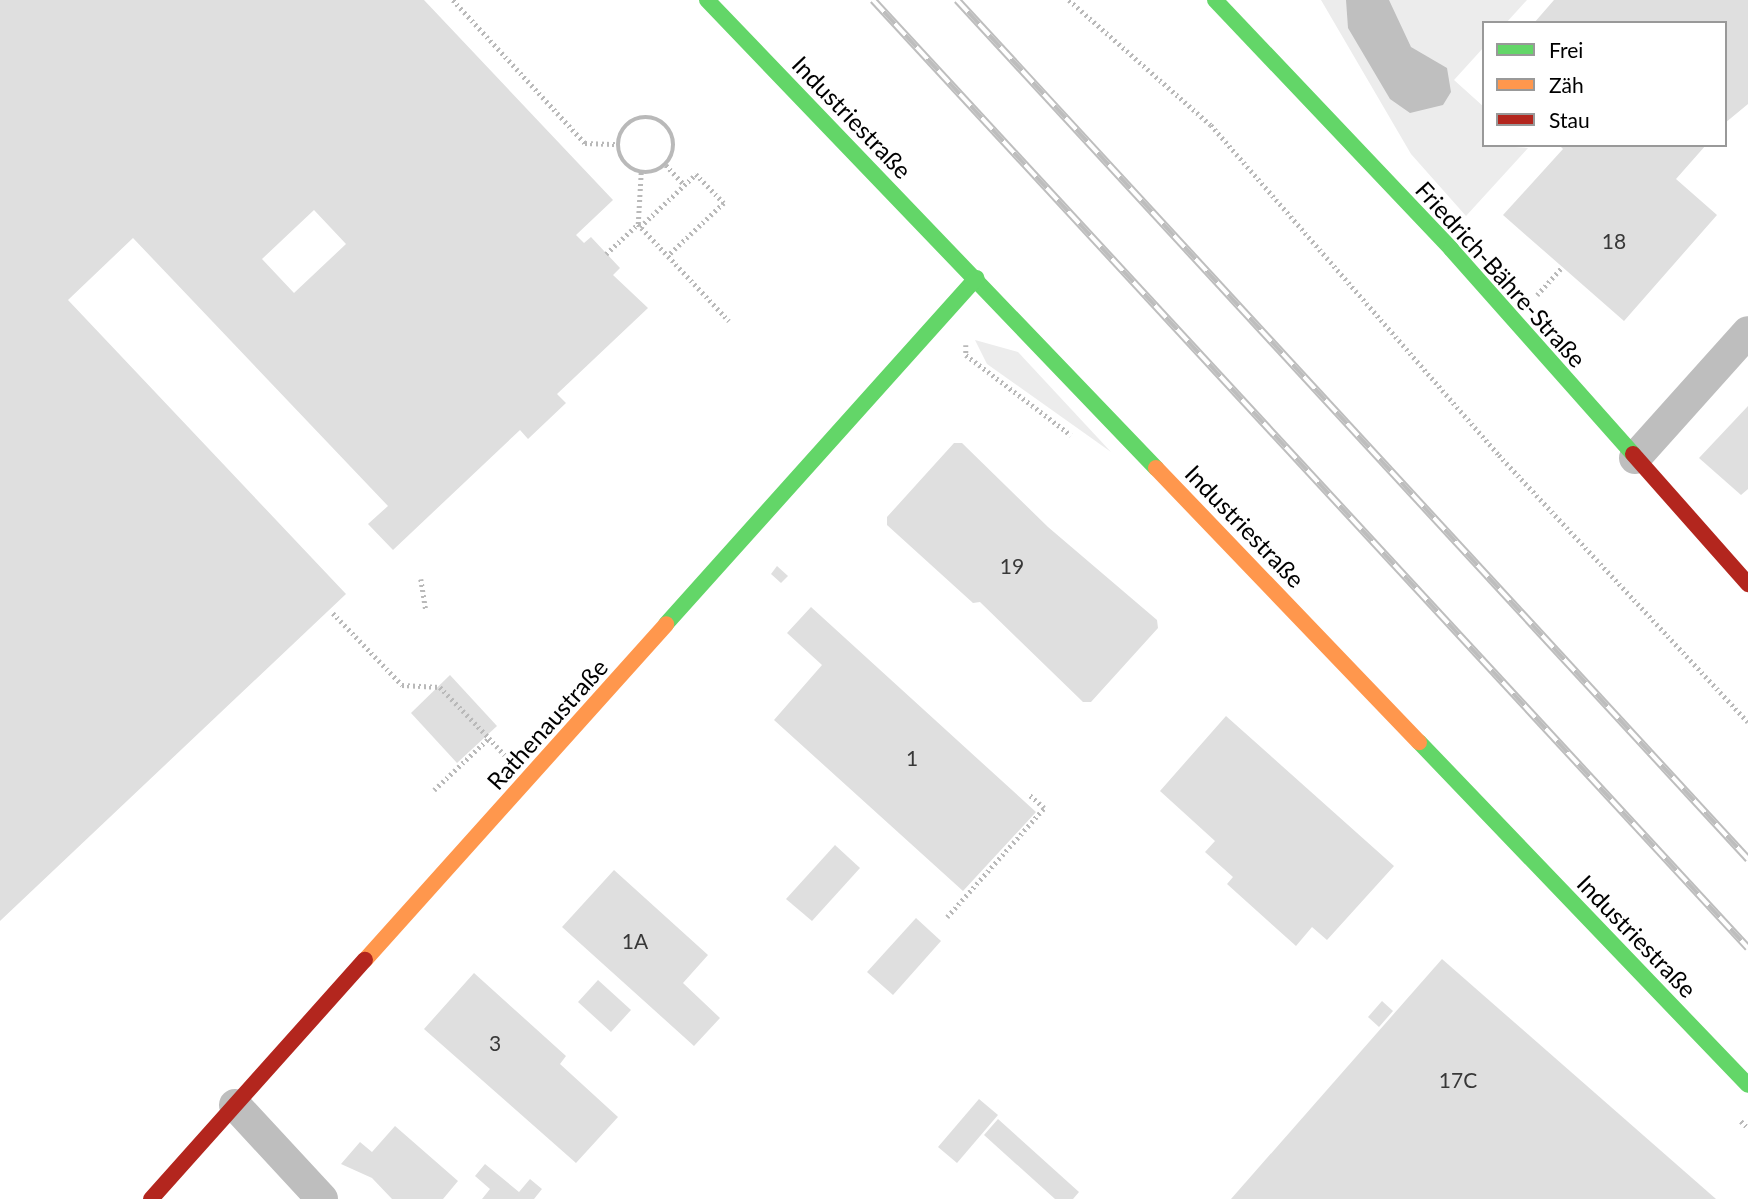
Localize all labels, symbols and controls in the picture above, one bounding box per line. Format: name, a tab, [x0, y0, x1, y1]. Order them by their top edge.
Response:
legend	[1482, 21, 1727, 147]
text: Frei	[1549, 37, 1583, 62]
street label: Industriestraße	[786, 50, 918, 184]
text: Zäh	[1549, 72, 1584, 97]
text: Stau	[1549, 107, 1590, 132]
street label: Friedrich-Bähre-Straße	[1410, 175, 1592, 373]
house number: 18	[1602, 228, 1626, 254]
street label: Industriestraße	[1179, 459, 1311, 593]
house number: 19	[1000, 553, 1024, 579]
street label: Rathenaustraße	[481, 653, 613, 795]
house number: 1	[906, 745, 918, 771]
street label: Industriestraße	[1571, 869, 1703, 1003]
house number: 1A	[622, 928, 648, 954]
house number: 3	[489, 1030, 501, 1056]
house number: 17C	[1439, 1067, 1477, 1093]

